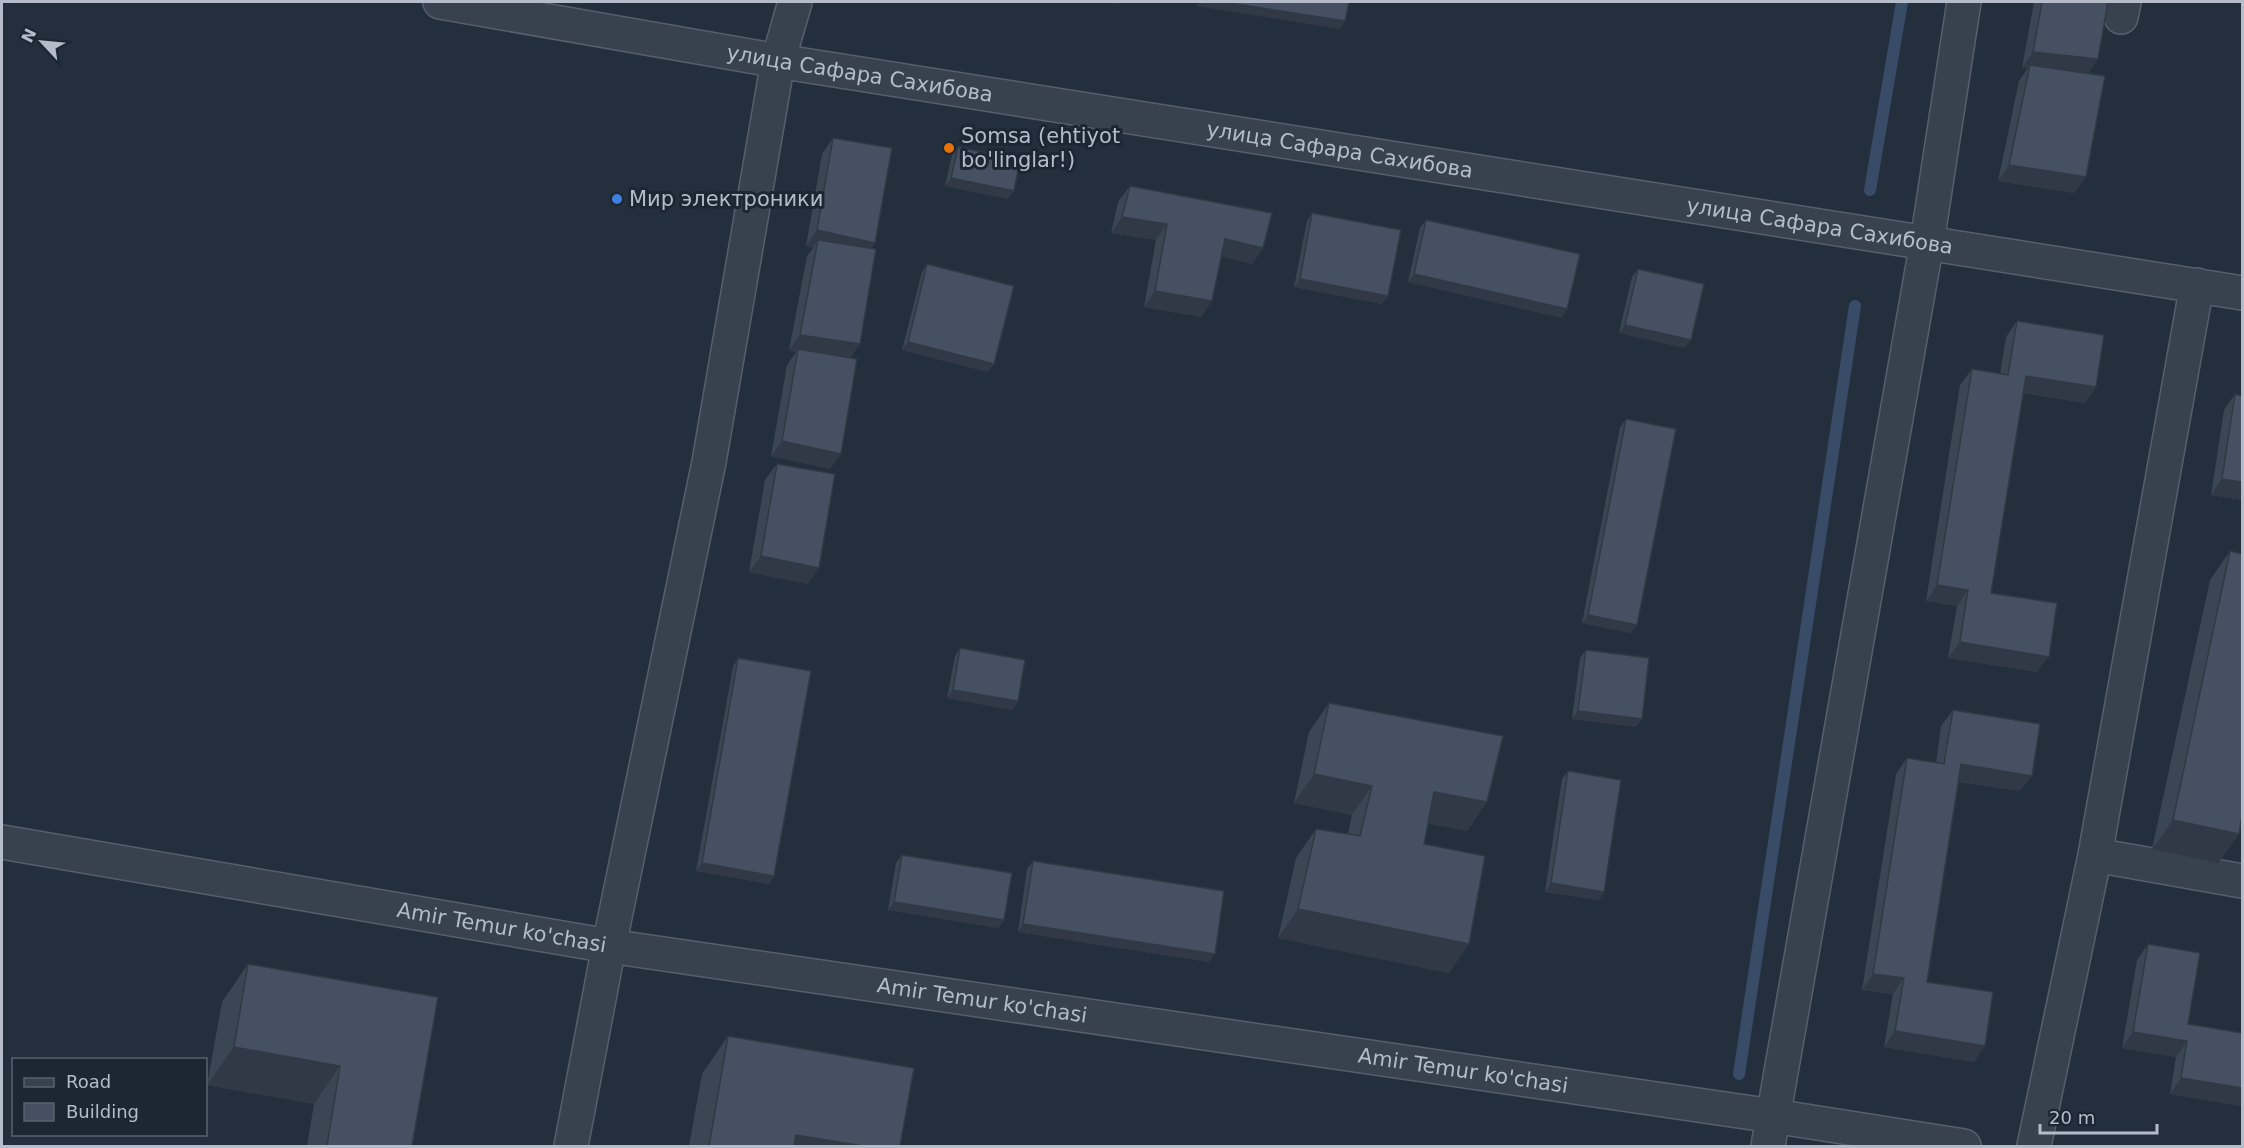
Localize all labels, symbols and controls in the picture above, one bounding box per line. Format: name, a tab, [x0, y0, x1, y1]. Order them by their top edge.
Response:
north arrow	[12, 12, 72, 72]
text: N	[17, 25, 40, 46]
street label: улица Сафара Сахибова	[725, 40, 995, 107]
street label: улица Сафара Сахибова	[1205, 117, 1475, 183]
place label: Somsa (ehtiyot bo'linglar!)	[961, 124, 1120, 172]
marker: Somsa (ehtiyot bo'linglar!)	[942, 141, 956, 155]
place label: Мир электроники	[629, 187, 823, 211]
marker: Мир электроники	[610, 192, 624, 206]
street label: улица Сафара Сахибова	[1685, 193, 1955, 259]
street label: Amir Temur ko'chasi	[395, 898, 608, 957]
street label: Amir Temur ko'chasi	[876, 973, 1089, 1028]
street label: Amir Temur ko'chasi	[1357, 1044, 1570, 1098]
legend	[12, 1058, 207, 1136]
text: Road	[66, 1071, 111, 1092]
scale bar	[2040, 1097, 2157, 1135]
text: Building	[66, 1101, 139, 1122]
text: 20 m	[2049, 1107, 2095, 1128]

